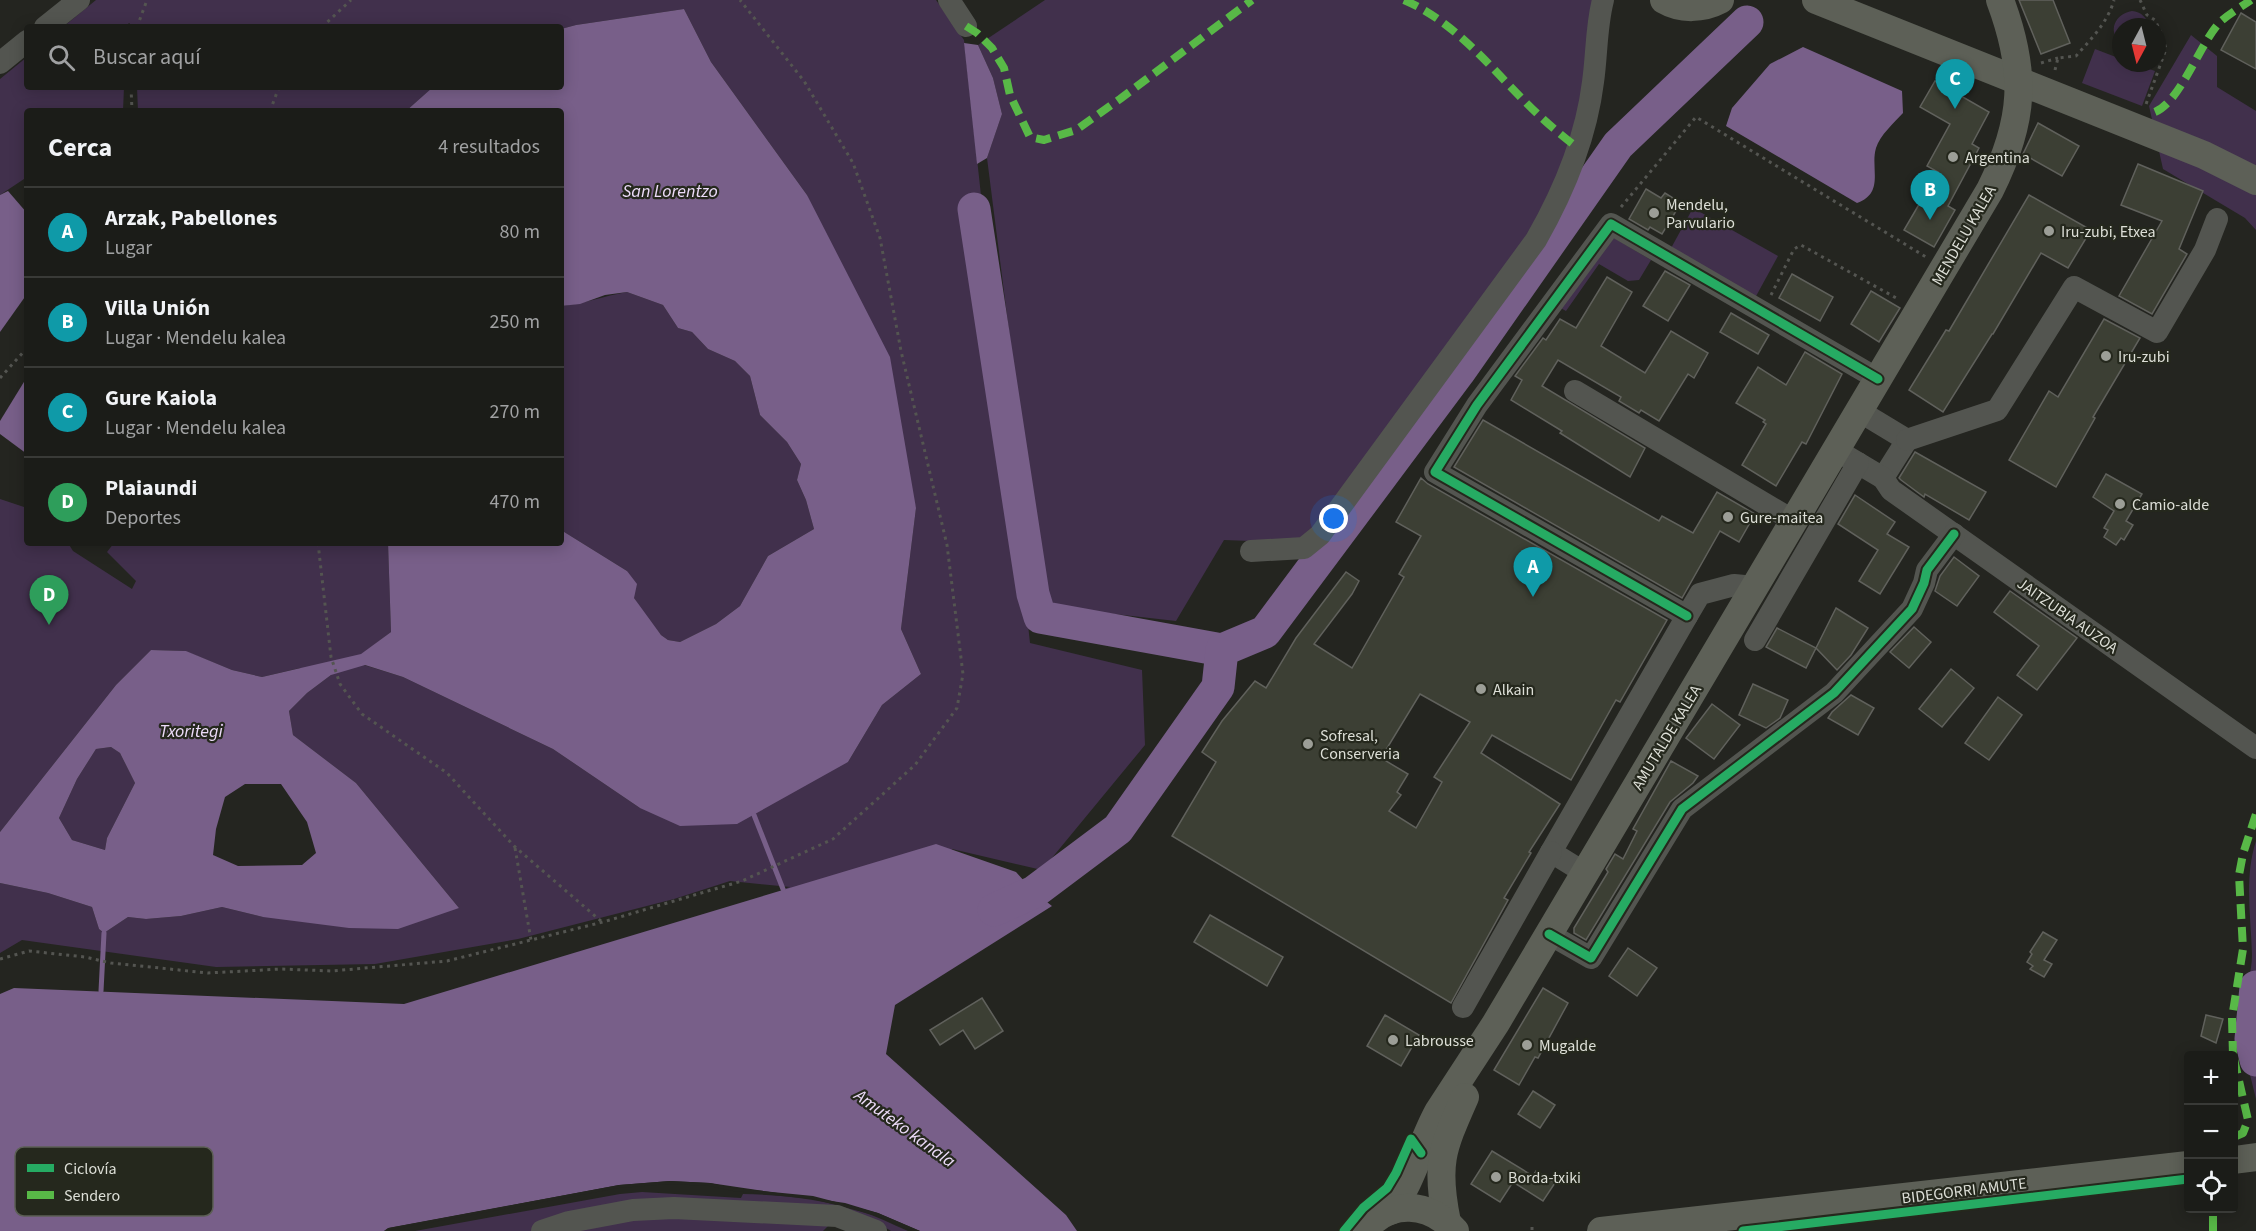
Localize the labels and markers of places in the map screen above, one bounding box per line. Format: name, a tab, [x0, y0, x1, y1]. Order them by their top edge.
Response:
pin: C	[1936, 60, 1974, 109]
place label: Argentina	[1965, 147, 2030, 169]
marker: Argentina	[1946, 150, 1960, 164]
pin: B	[1910, 170, 1950, 220]
place label: Mendelu, Parvulario	[1666, 194, 1735, 234]
marker: Mendelu, Parvulario	[1647, 206, 1661, 220]
place label: Iru-zubi, Etxea	[2061, 221, 2156, 243]
marker: Iru-zubi, Etxea	[2042, 224, 2056, 238]
place label: Iru-zubi	[2118, 346, 2170, 368]
marker: Iru-zubi	[2099, 349, 2113, 363]
place label: Camio-alde	[2132, 494, 2209, 516]
marker: Camio-alde	[2113, 497, 2127, 511]
place label: Gure-maitea	[1740, 507, 1823, 529]
marker: Gure-maitea	[1721, 510, 1735, 524]
pin: A	[1514, 548, 1552, 597]
pin: D	[29, 576, 68, 625]
place label: Alkain	[1493, 679, 1534, 701]
marker: Alkain	[1474, 682, 1488, 696]
place label: Sofresal, Conserveria	[1320, 725, 1400, 765]
marker: Sofresal, Conserveria	[1301, 737, 1315, 751]
place label: Labrousse	[1405, 1030, 1474, 1052]
marker: Labrousse	[1386, 1033, 1400, 1047]
place label: Mugalde	[1539, 1035, 1596, 1057]
marker: Mugalde	[1520, 1038, 1534, 1052]
place label: Borda-txiki	[1508, 1167, 1581, 1189]
marker: Borda-txiki	[1489, 1170, 1503, 1184]

